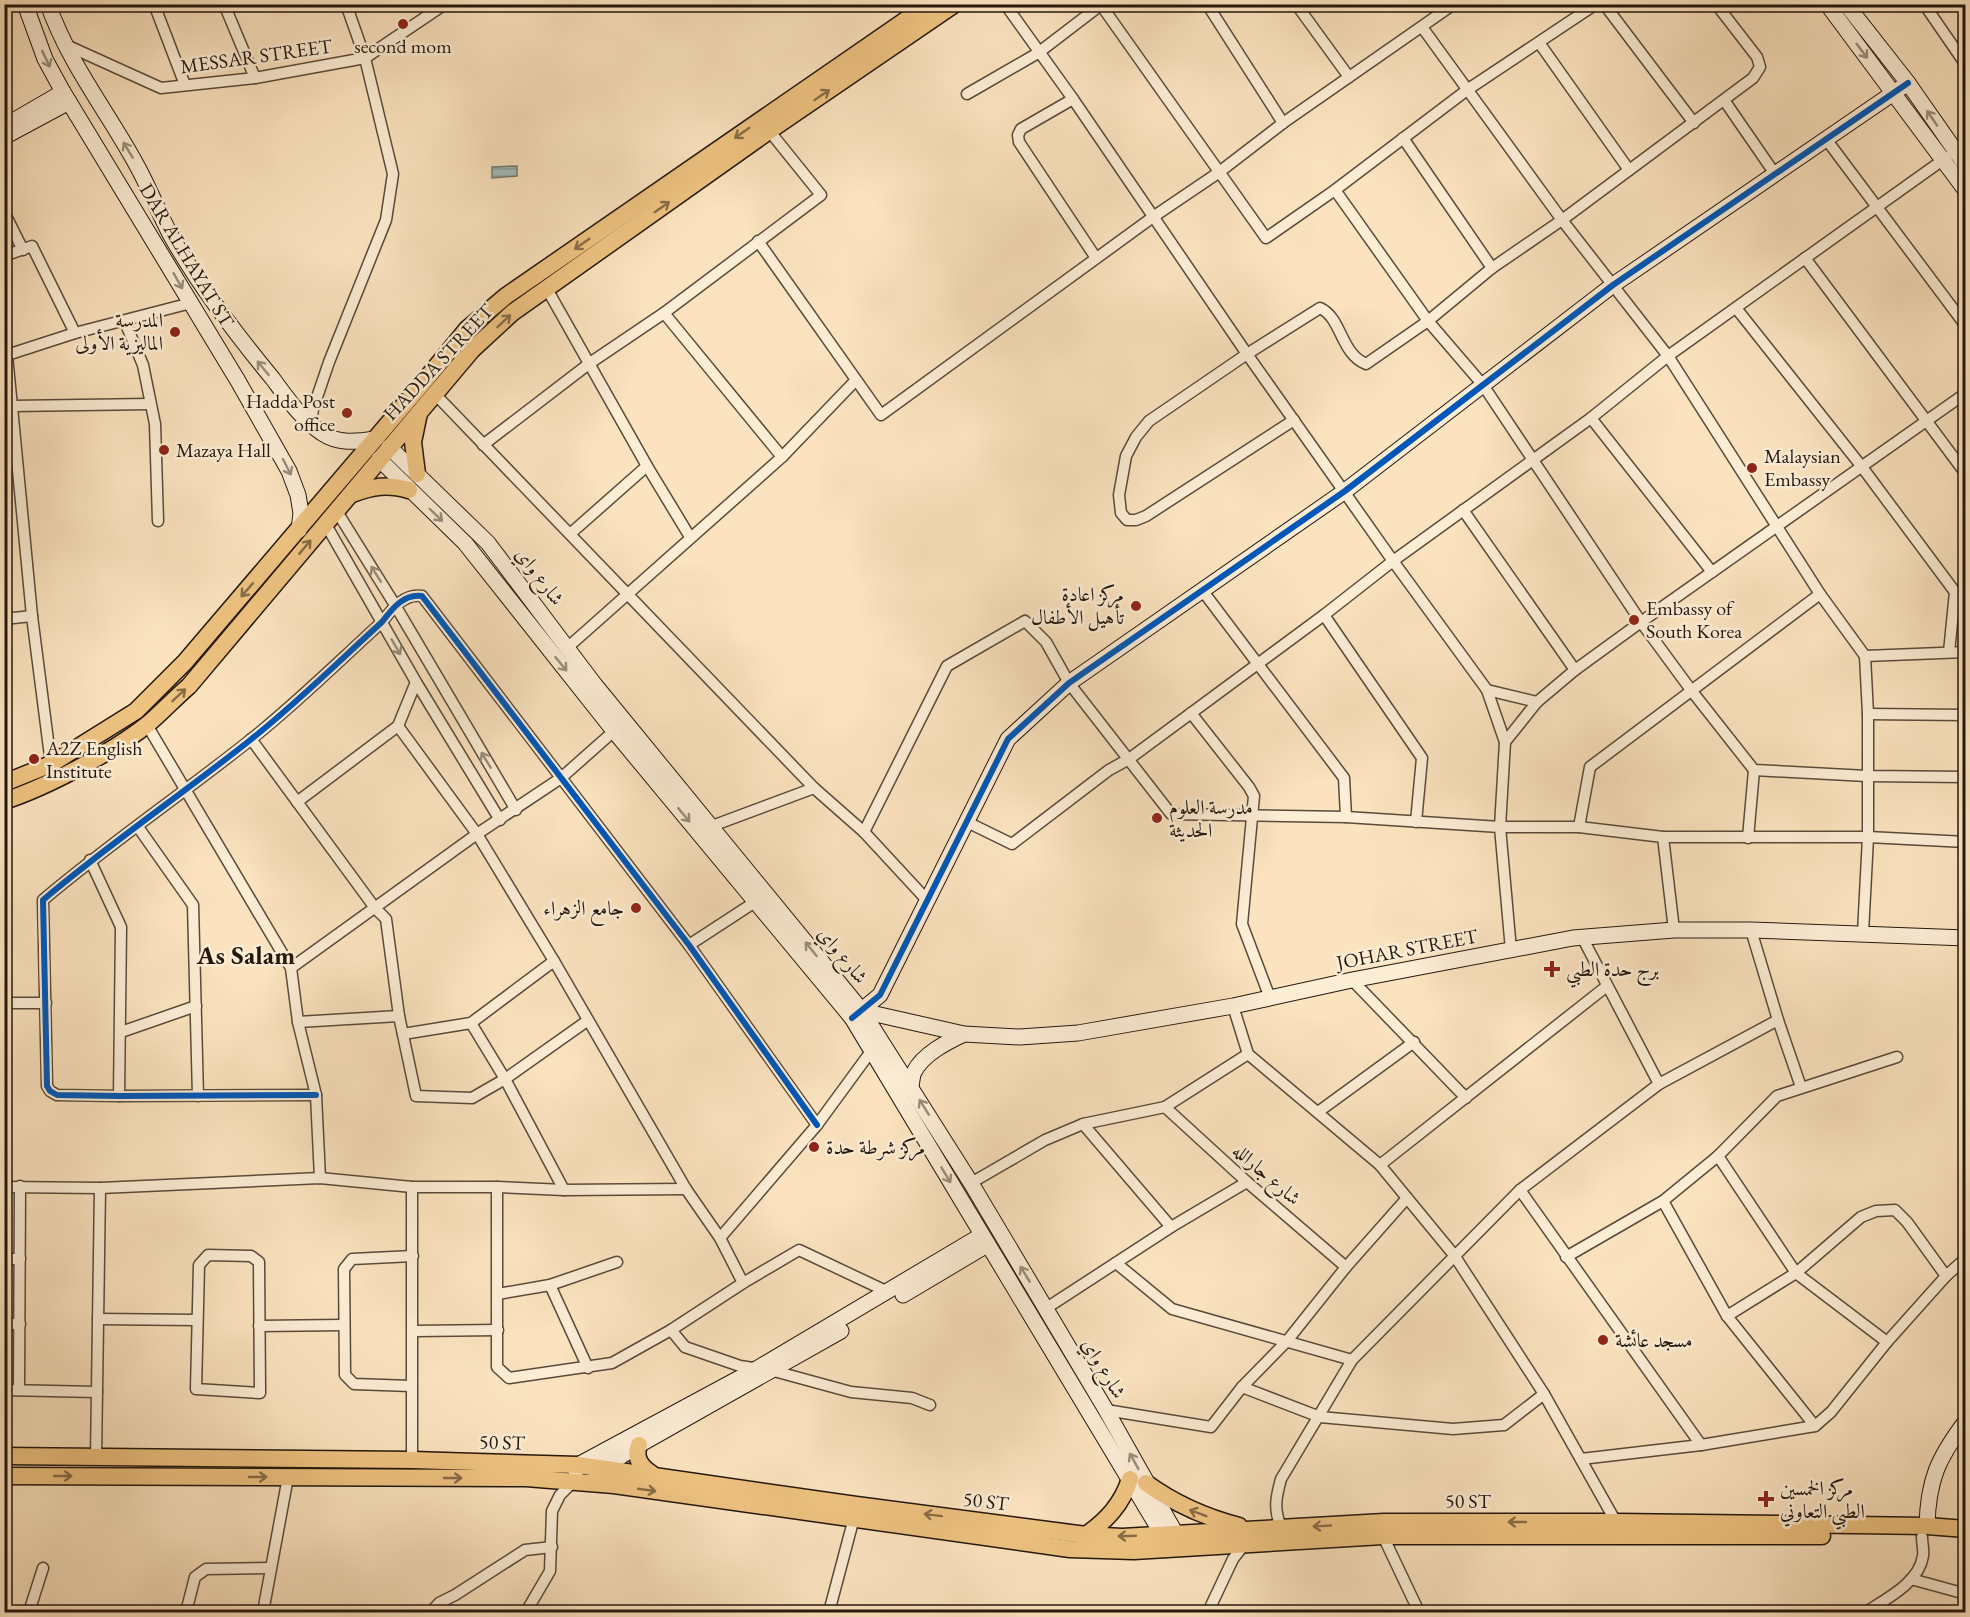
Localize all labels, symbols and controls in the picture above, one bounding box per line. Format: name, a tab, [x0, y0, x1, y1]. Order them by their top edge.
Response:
marker: second mom	[396, 17, 410, 31]
street label: MESSAR STREET	[178, 32, 334, 80]
place label: second mom	[354, 33, 452, 59]
one-way arrow	[1855, 43, 1868, 59]
one-way arrow	[41, 50, 52, 68]
one-way arrow	[813, 89, 829, 101]
one-way arrow	[1926, 110, 1938, 127]
one-way arrow	[734, 127, 751, 139]
one-way arrow	[121, 142, 133, 159]
street label: DAR ALHAYAT ST	[134, 178, 240, 332]
one-way arrow	[653, 201, 670, 213]
one-way arrow	[574, 238, 590, 250]
one-way arrow	[172, 272, 184, 289]
street label: HADDA STREET	[377, 298, 499, 426]
place label: المدرسة الماليزية الأولى	[75, 307, 163, 356]
one-way arrow	[496, 314, 511, 328]
marker: المدرسة الماليزية الأولى	[168, 325, 182, 339]
one-way arrow	[257, 360, 270, 376]
place label: Hadda Post office	[246, 388, 336, 437]
marker: Hadda Post office	[340, 406, 354, 420]
place label: Mazaya Hall	[176, 437, 271, 463]
marker: Mazaya Hall	[157, 443, 171, 457]
place label: Malaysian Embassy	[1764, 443, 1841, 492]
one-way arrow	[281, 458, 293, 476]
marker: Malaysian Embassy	[1745, 461, 1759, 475]
one-way arrow	[428, 507, 443, 522]
one-way arrow	[298, 540, 312, 555]
street label: شارع واي	[506, 542, 570, 613]
one-way arrow	[369, 566, 381, 583]
place label: مركز اعادة تأهيل الأطفال	[1031, 581, 1124, 632]
one-way arrow	[240, 582, 254, 597]
place label: Embassy of South Korea	[1646, 595, 1742, 644]
marker: مركز اعادة تأهيل الأطفال	[1129, 599, 1143, 613]
marker: Embassy of South Korea	[1627, 613, 1641, 627]
one-way arrow	[391, 637, 402, 655]
one-way arrow	[554, 656, 567, 672]
one-way arrow	[171, 688, 186, 702]
place label: A2Z English Institute	[45, 735, 143, 784]
marker: A2Z English Institute	[27, 752, 41, 766]
one-way arrow	[480, 752, 492, 769]
place label: مدرسة العلوم الحديثة	[1169, 794, 1253, 843]
one-way arrow	[677, 807, 690, 823]
marker: مدرسة العلوم الحديثة	[1150, 811, 1164, 825]
place label: جامع الزهراء	[543, 895, 624, 926]
marker: جامع الزهراء	[629, 901, 643, 915]
street label: شارع واي	[808, 921, 874, 992]
street label: JOHAR STREET	[1332, 922, 1480, 976]
district label: As Salam	[196, 938, 295, 972]
one-way arrow	[804, 942, 818, 957]
place label: برج حدة الطبي	[1566, 956, 1660, 988]
marker: برج حدة الطبي	[1543, 960, 1561, 978]
one-way arrow	[917, 1099, 930, 1116]
place label: مركز شرطة حدة	[826, 1134, 925, 1161]
street label: شارع جارالله	[1224, 1137, 1307, 1215]
marker: مركز شرطة حدة	[807, 1140, 821, 1154]
one-way arrow	[941, 1167, 953, 1184]
one-way arrow	[1018, 1266, 1030, 1283]
place label: مسجد عائشة	[1615, 1327, 1692, 1353]
street label: شارع واي	[1071, 1333, 1132, 1406]
marker: مسجد عائشة	[1596, 1333, 1610, 1347]
street label: 50 ST	[479, 1428, 526, 1456]
one-way arrow	[1127, 1453, 1139, 1470]
one-way arrow	[52, 1470, 72, 1482]
one-way arrow	[247, 1471, 267, 1483]
one-way arrow	[442, 1472, 462, 1484]
place label: مركز الخمسين الطبي التعاوني	[1780, 1475, 1865, 1530]
one-way arrow	[637, 1484, 657, 1495]
street label: 50 ST	[962, 1485, 1011, 1517]
street label: 50 ST	[1445, 1488, 1492, 1514]
marker: مركز الخمسين الطبي التعاوني	[1757, 1490, 1775, 1508]
one-way arrow	[1190, 1507, 1208, 1518]
one-way arrow	[924, 1509, 944, 1520]
one-way arrow	[1507, 1516, 1527, 1528]
one-way arrow	[1312, 1521, 1332, 1532]
one-way arrow	[1117, 1530, 1137, 1542]

